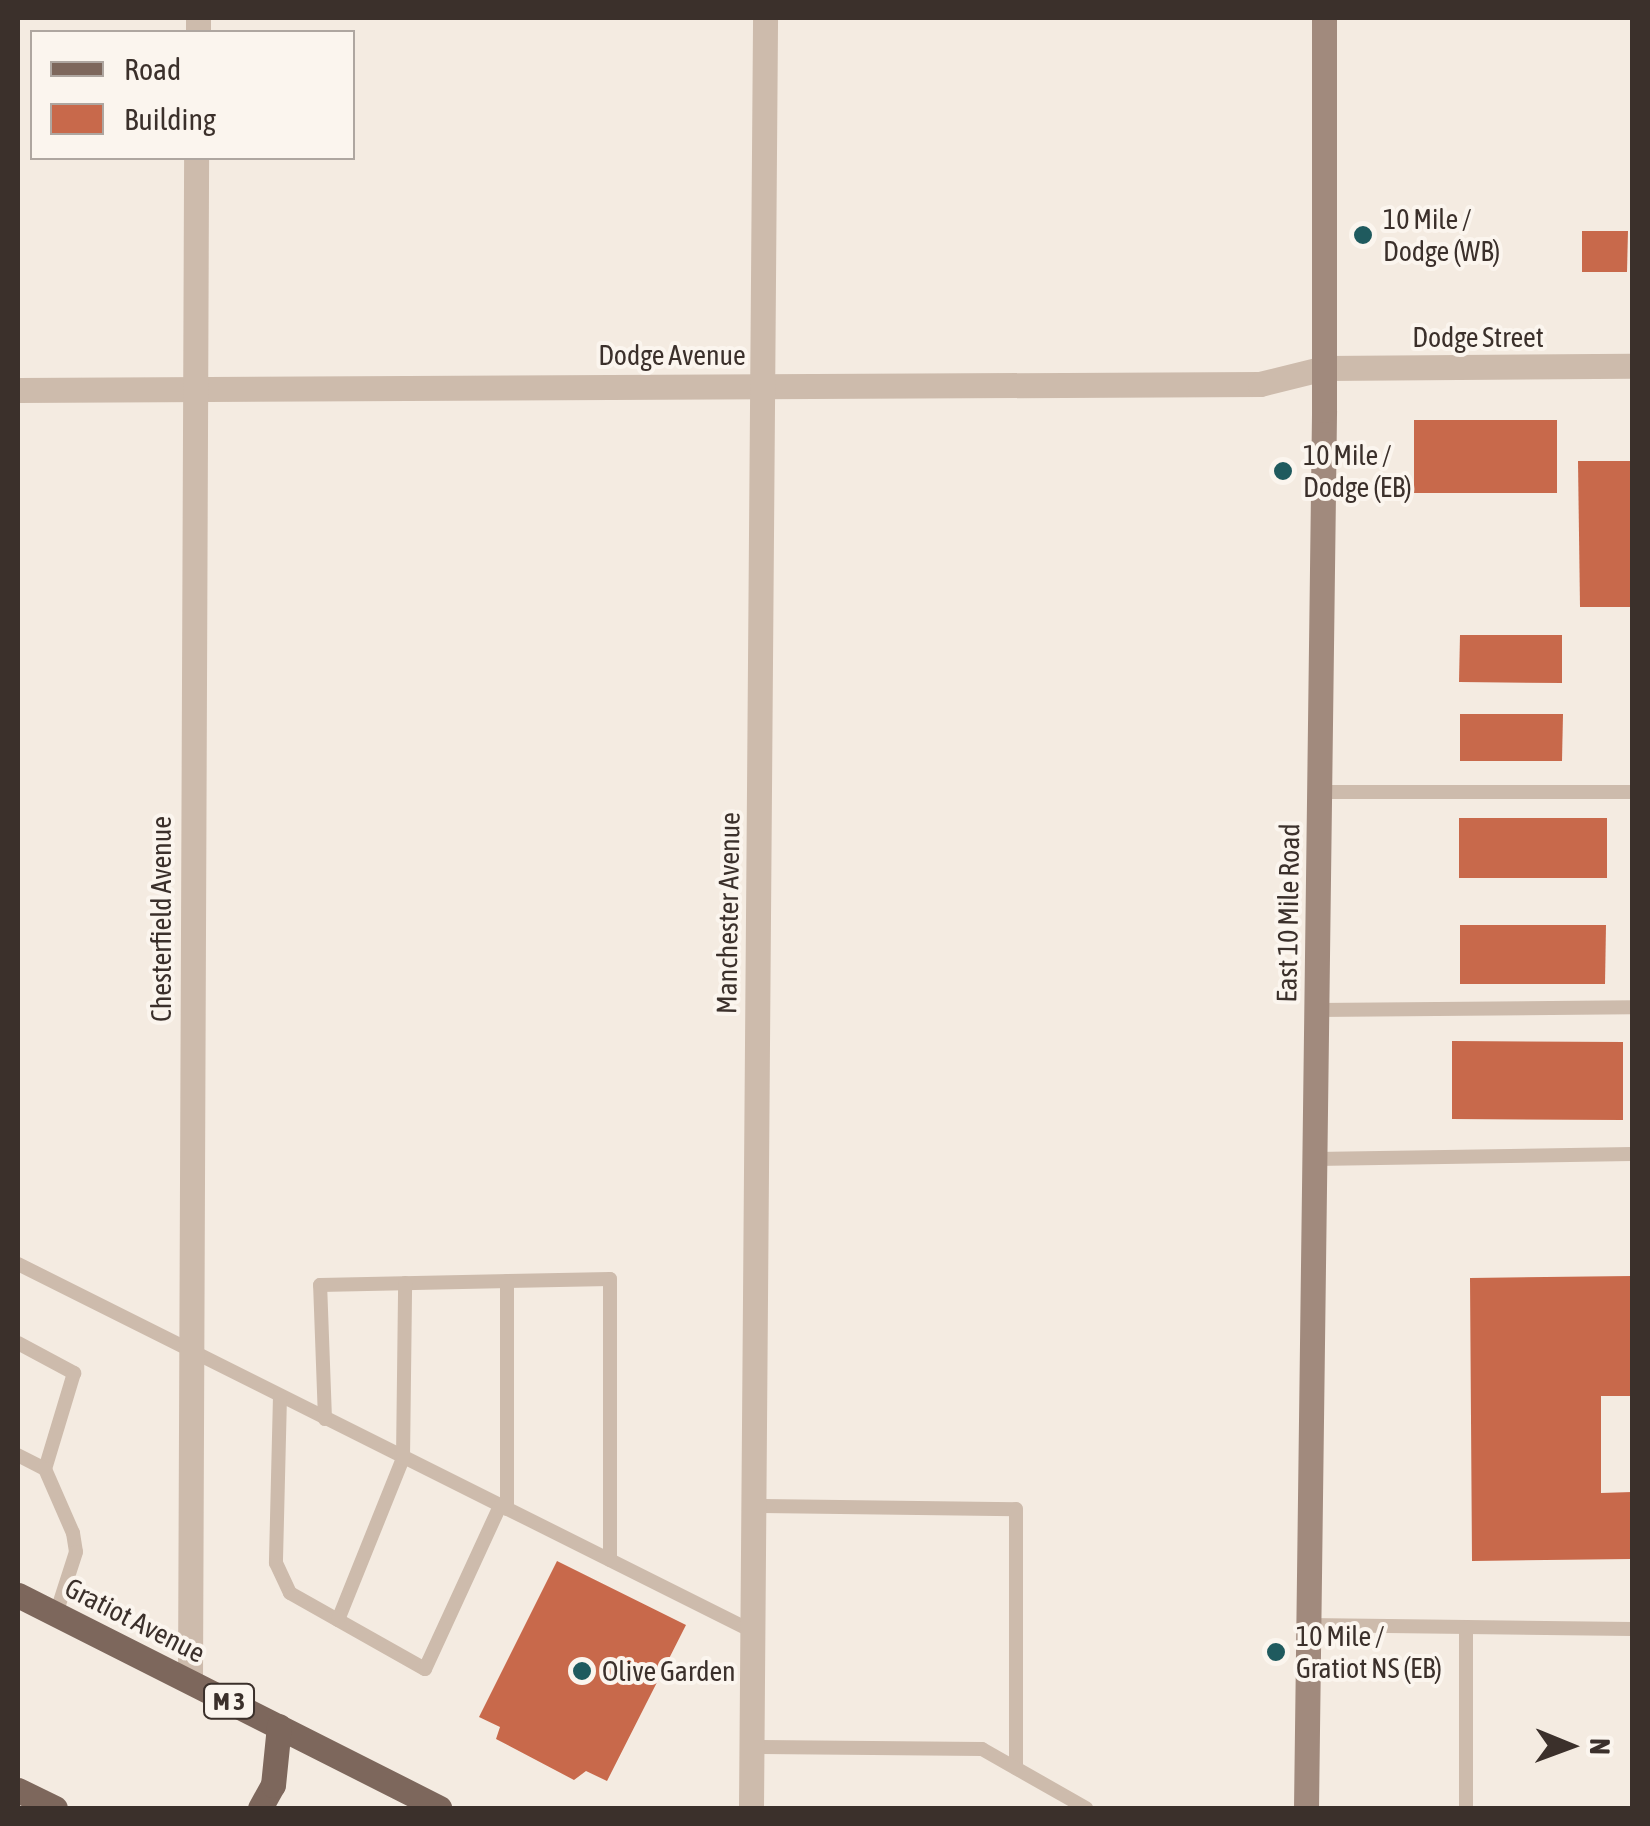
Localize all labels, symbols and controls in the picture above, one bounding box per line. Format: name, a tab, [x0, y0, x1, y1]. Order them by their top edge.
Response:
legend	[30, 30, 355, 160]
text: Road	[124, 52, 181, 86]
text: Building	[124, 102, 216, 136]
place label: 10 Mile / Dodge (WB)	[1383, 202, 1500, 268]
marker: 10 Mile / Dodge (WB)	[1352, 224, 1374, 246]
street label: Dodge Street	[1412, 320, 1544, 354]
street label: Dodge Avenue	[598, 338, 746, 372]
place label: 10 Mile / Dodge (EB)	[1303, 438, 1412, 504]
marker: 10 Mile / Dodge (EB)	[1272, 460, 1294, 482]
street label: Manchester Avenue	[709, 812, 747, 1014]
street label: Chesterfield Avenue	[144, 816, 178, 1022]
street label: East 10 Mile Road	[1270, 823, 1306, 1003]
street label: Gratiot Avenue	[59, 1570, 211, 1670]
place label: 10 Mile / Gratiot NS (EB)	[1296, 1619, 1442, 1685]
marker: 10 Mile / Gratiot NS (EB)	[1265, 1641, 1287, 1663]
place label: Olive Garden	[602, 1654, 736, 1688]
marker: Olive Garden	[571, 1660, 593, 1682]
road number: M 3	[202, 1681, 256, 1721]
north arrow	[1520, 1696, 1620, 1796]
text: N	[1584, 1738, 1616, 1755]

